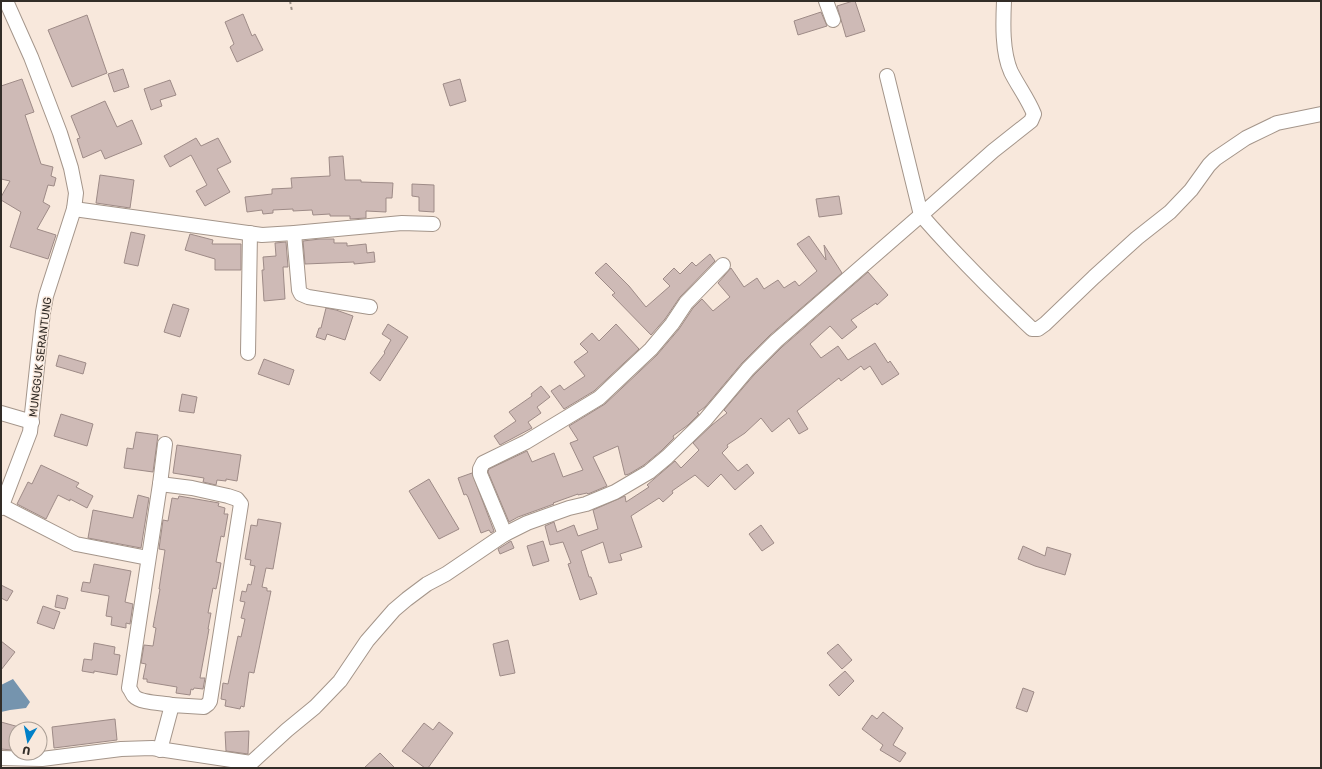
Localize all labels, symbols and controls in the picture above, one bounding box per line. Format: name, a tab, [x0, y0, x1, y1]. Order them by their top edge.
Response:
street label: MUNGGUK SERANTUNG	[27, 296, 54, 418]
north arrow	[8, 721, 48, 761]
text: U	[21, 743, 31, 757]

